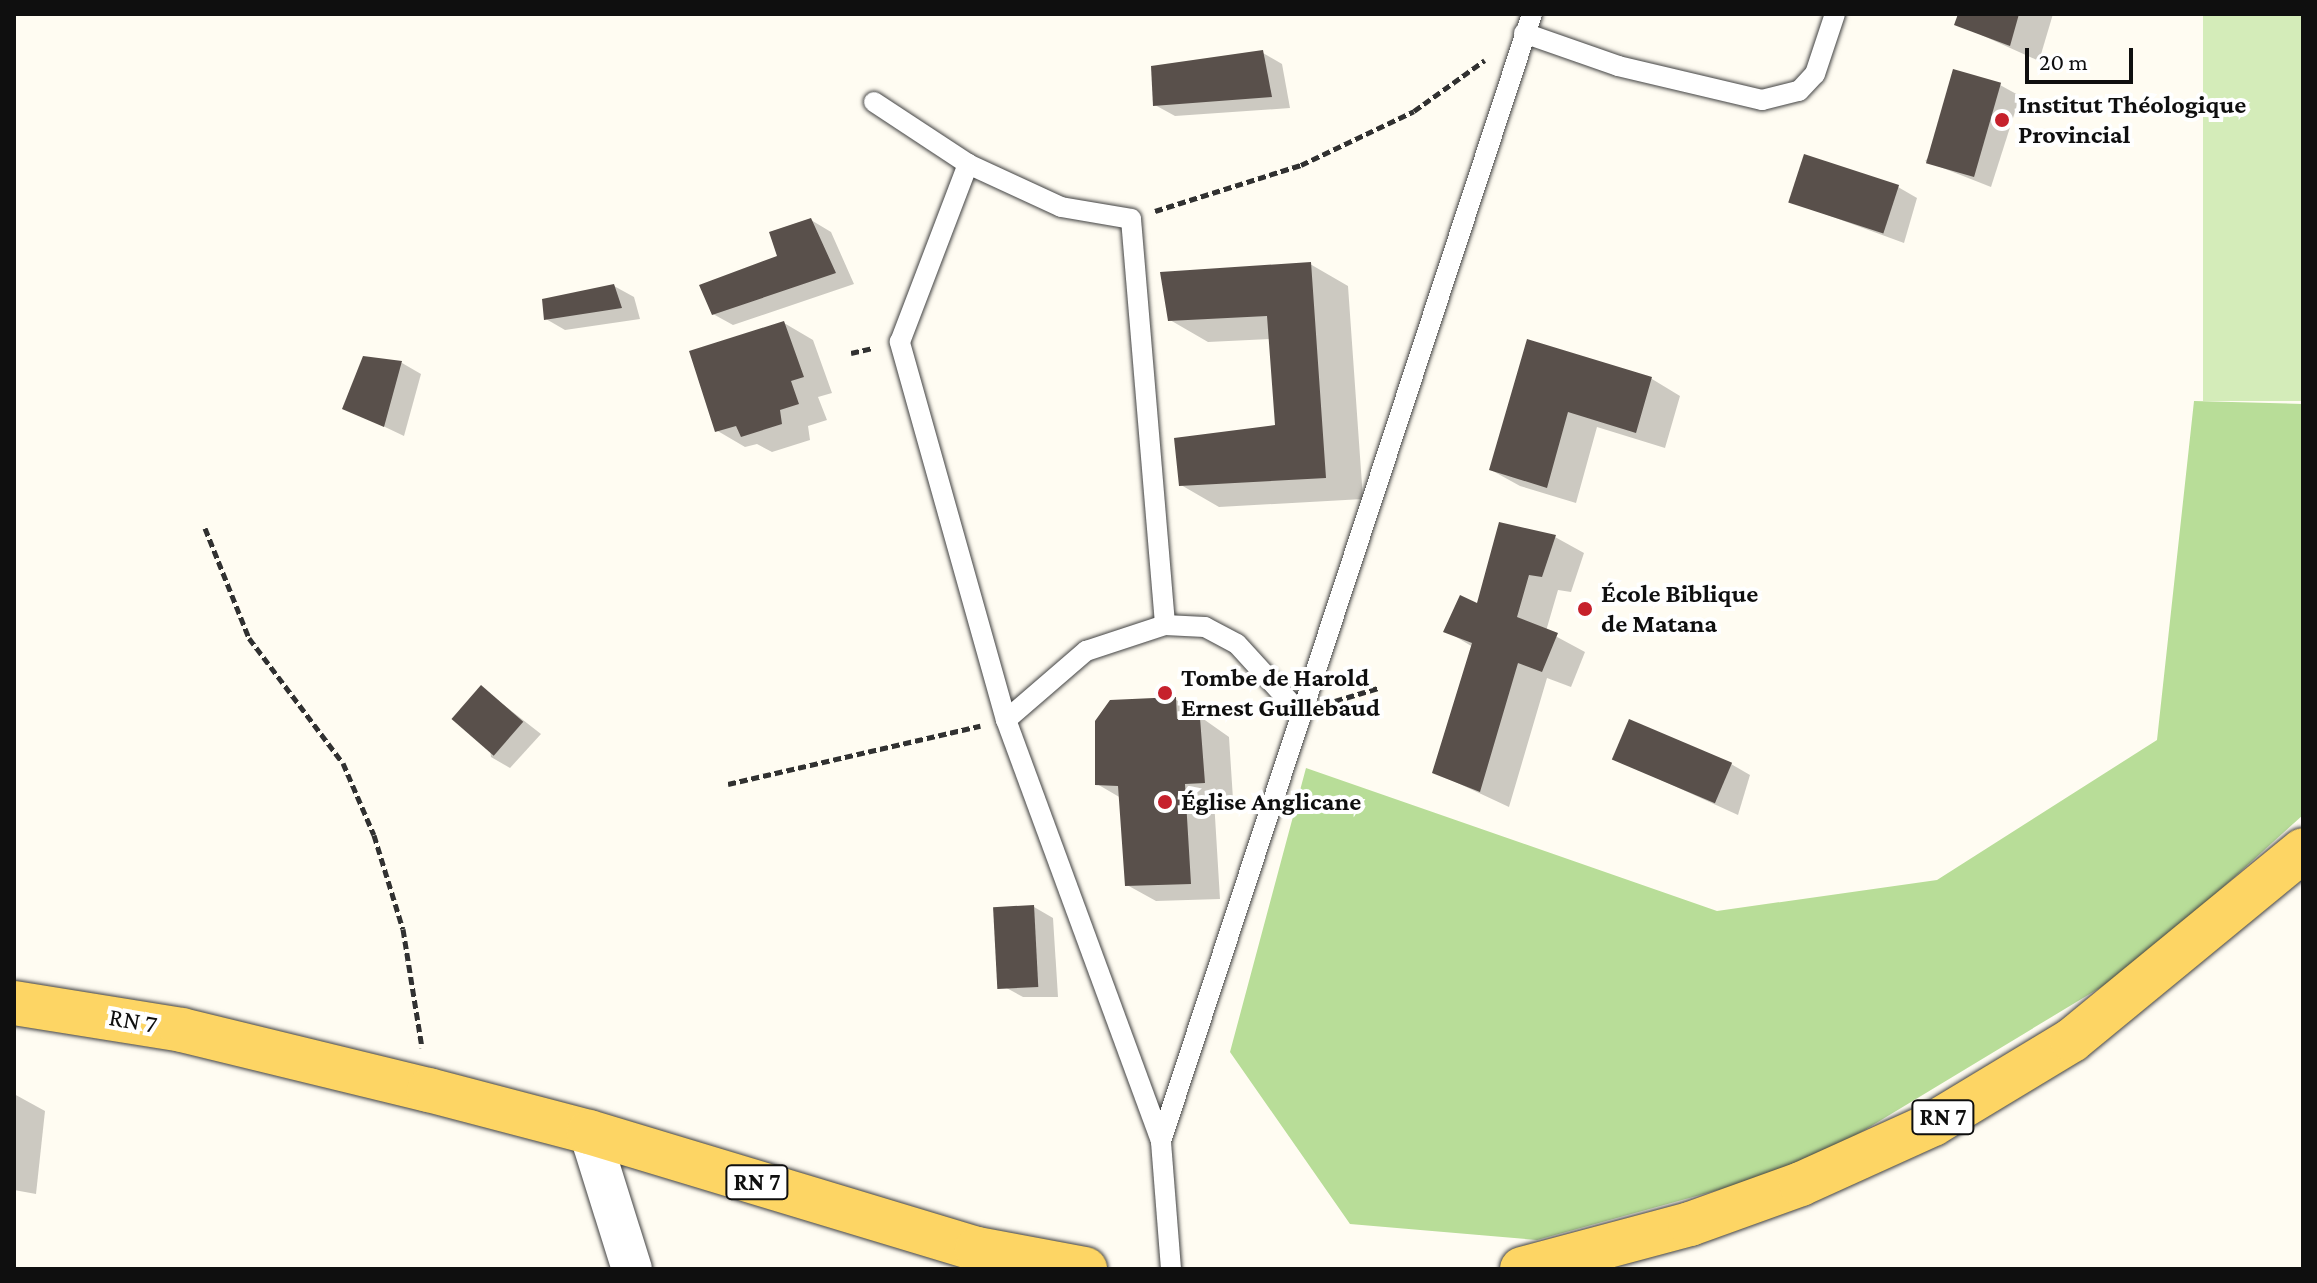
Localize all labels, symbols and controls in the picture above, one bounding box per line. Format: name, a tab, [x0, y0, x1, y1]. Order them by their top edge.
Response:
scale bar	[2029, 32, 2137, 82]
text: 20 m	[2039, 48, 2088, 75]
place label: Institut Théologique Provincial	[2018, 89, 2246, 150]
marker: Institut Théologique Provincial	[1993, 111, 2011, 129]
place label: École Biblique de Matana	[1601, 578, 1758, 640]
marker: École Biblique de Matana	[1576, 600, 1594, 618]
place label: Tombe de Harold Ernest Guillebaud	[1181, 662, 1380, 724]
marker: Tombe de Harold Ernest Guillebaud	[1156, 684, 1174, 702]
place label: Église Anglicane	[1181, 786, 1361, 818]
marker: Église Anglicane	[1156, 793, 1174, 811]
street label: RN 7	[106, 1001, 160, 1041]
road number: RN 7	[1911, 1097, 1975, 1137]
road number: RN 7	[725, 1162, 789, 1202]

